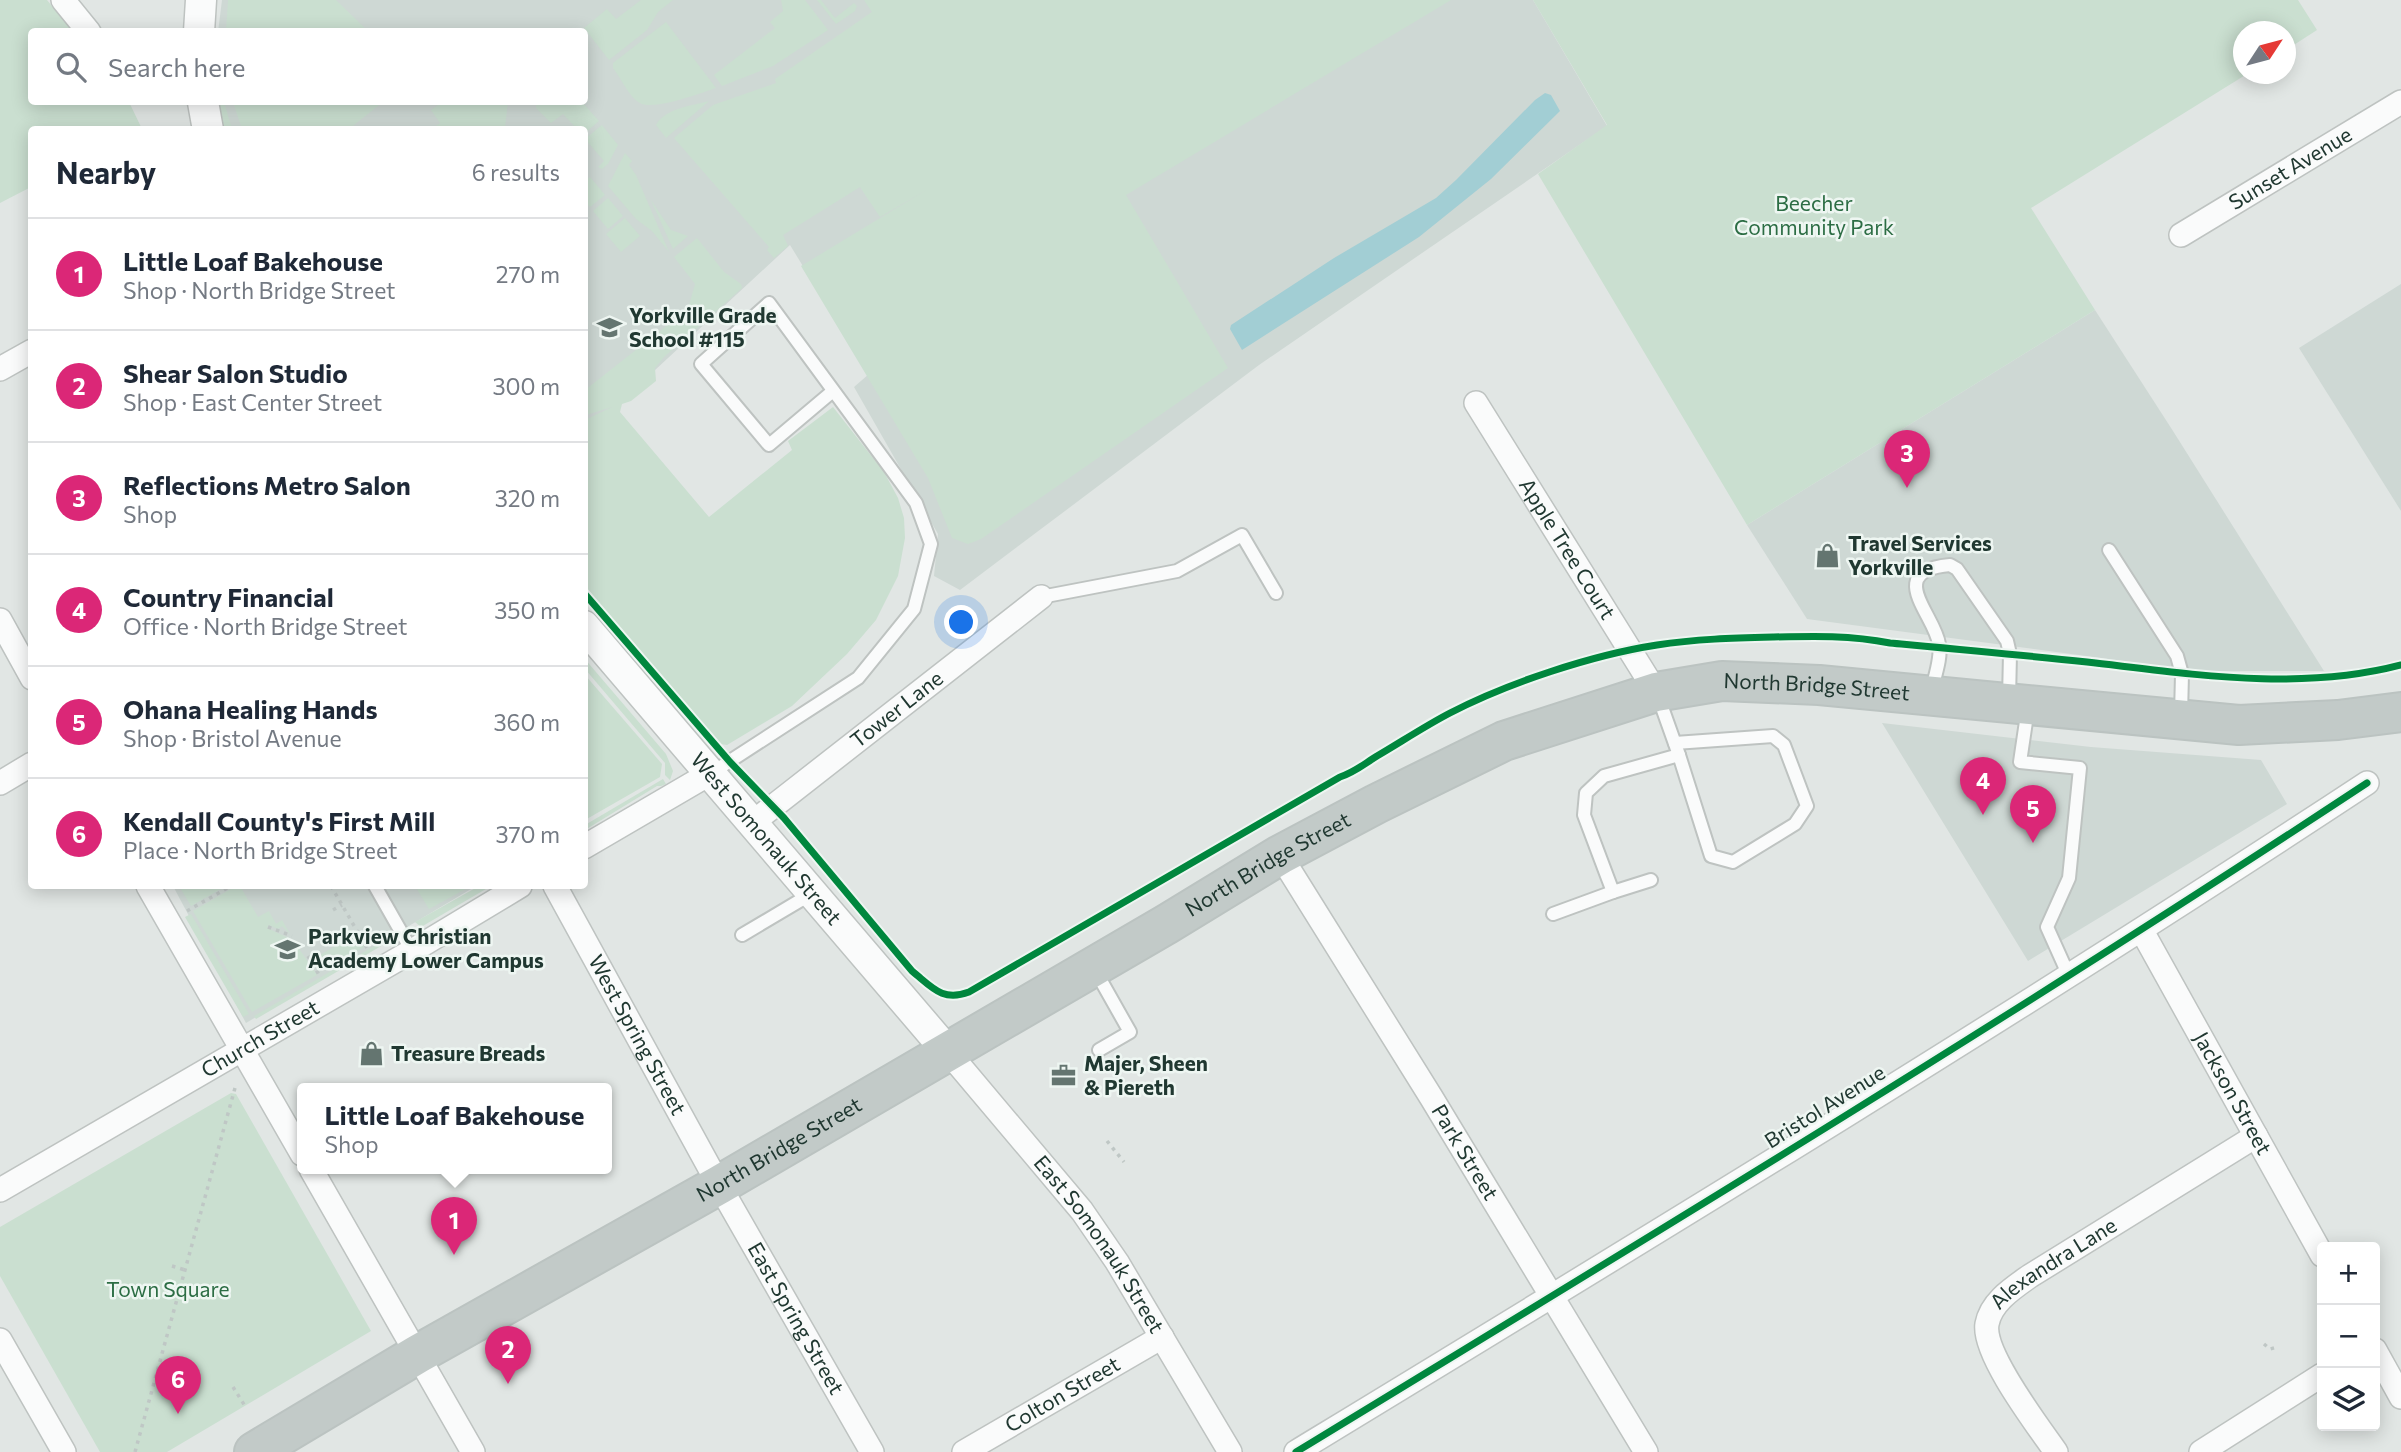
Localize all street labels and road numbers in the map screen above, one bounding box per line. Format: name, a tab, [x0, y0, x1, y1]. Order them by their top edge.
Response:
street label: Sunset Avenue	[2224, 121, 2356, 214]
street label: Apple Tree Court	[1515, 473, 1621, 623]
street label: Tower Lane	[845, 665, 947, 752]
street label: North Bridge Street	[1723, 667, 1911, 705]
street label: West Somonauk Street	[687, 747, 848, 929]
street label: North Bridge Street	[1180, 806, 1354, 921]
street label: West Spring Street	[584, 950, 692, 1119]
street label: Church Street	[196, 994, 323, 1082]
street label: Jackson Street	[2190, 1027, 2278, 1159]
street label: Bristol Avenue	[1759, 1059, 1889, 1153]
street label: North Bridge Street	[692, 1091, 865, 1206]
street label: Park Street	[1427, 1099, 1504, 1204]
street label: East Somonauk Street	[1029, 1150, 1170, 1337]
street label: Alexandra Lane	[1984, 1212, 2121, 1314]
street label: East Spring Street	[743, 1237, 850, 1398]
street label: Colton Street	[1000, 1350, 1124, 1437]

